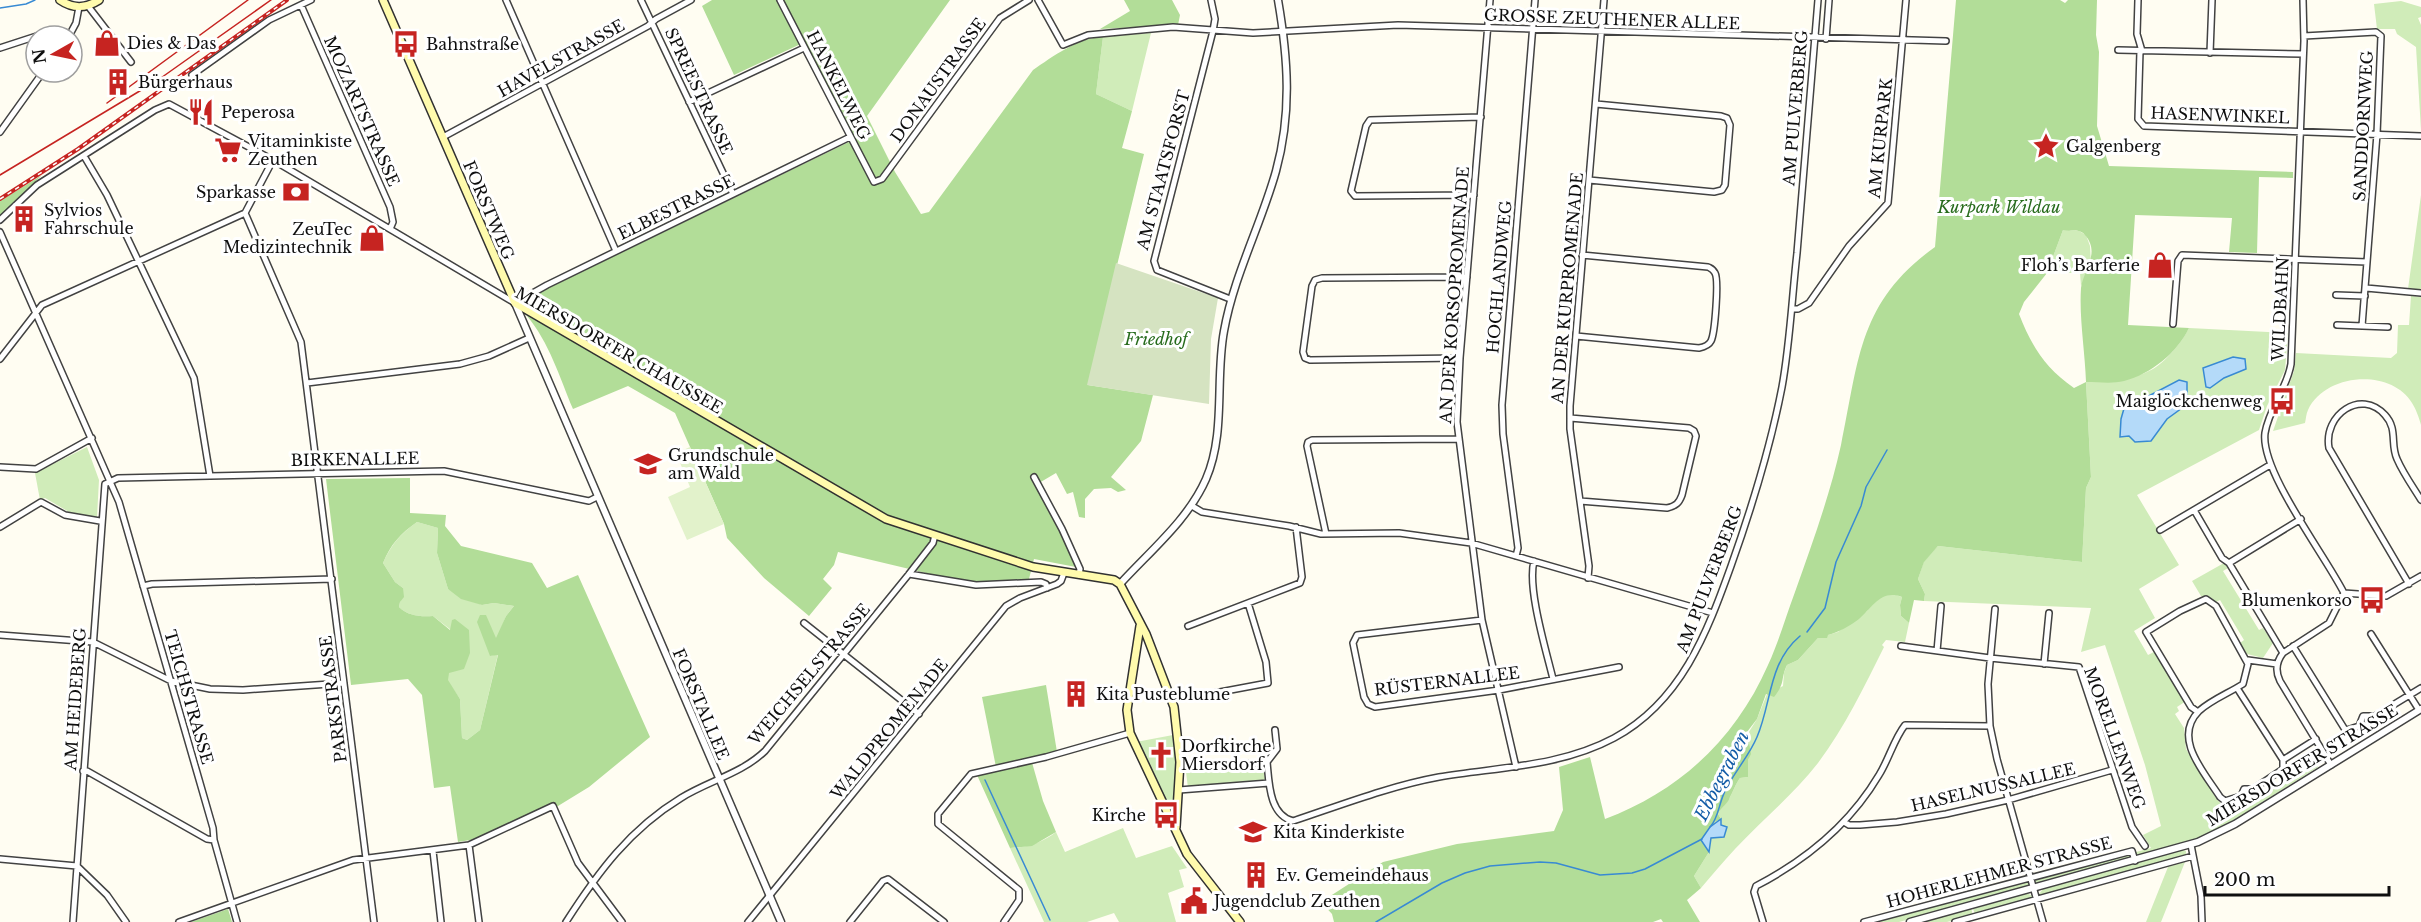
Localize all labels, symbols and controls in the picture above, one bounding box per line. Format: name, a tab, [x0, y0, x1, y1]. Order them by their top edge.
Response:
street label: GROSSE ZEUTHENER ALLEE	[1484, 5, 1740, 33]
street label: DONAUSTRASSE	[886, 14, 990, 146]
street label: HAVELSTRASSE	[494, 15, 628, 101]
north arrow	[24, 24, 84, 84]
street label: SPREESTRASSE	[661, 24, 737, 158]
street label: HANKELWEG	[803, 27, 875, 143]
shop icon: Dies & Das	[92, 28, 122, 58]
bus stop icon: Bahnstraße	[391, 29, 421, 59]
street label: AM PULVERBERG	[1778, 29, 1812, 188]
place label: Dies & Das	[127, 33, 216, 53]
street label: MOZARTSTRASSE	[320, 33, 404, 189]
place label: Bahnstraße	[426, 34, 519, 54]
text: N	[28, 47, 50, 65]
street label: SANDDORNWEG	[2349, 50, 2377, 202]
building icon: Bürgerhaus	[103, 67, 133, 97]
place label: Bürgerhaus	[138, 72, 233, 92]
street label: AM KURPARK	[1864, 76, 1896, 200]
street label: AM STAATSFORST	[1132, 88, 1194, 253]
restaurant icon: Peperosa	[186, 97, 216, 127]
place label: Peperosa	[221, 102, 295, 122]
street label: HASENWINKEL	[2150, 103, 2290, 127]
place label: Vitaminkiste Zeuthen	[247, 131, 352, 169]
place icon: Galgenberg	[2031, 131, 2061, 161]
supermarket icon: Vitaminkiste Zeuthen	[213, 135, 243, 165]
place label: Galgenberg	[2066, 136, 2161, 156]
street label: FORSTWEG	[459, 157, 519, 263]
street label: AN DER KORSOPROMENADE	[1435, 166, 1473, 425]
street label: ELBESTRASSE	[614, 170, 738, 244]
street label: AN DER KURPROMENADE	[1547, 172, 1587, 405]
bank icon: Sparkasse	[281, 177, 311, 207]
place label: Sparkasse	[196, 182, 276, 202]
park label: Kurpark Wildau	[1937, 197, 2060, 217]
street label: HOCHLANDWEG	[1482, 199, 1516, 354]
place label: Sylvios Fahrschule	[44, 200, 134, 238]
building icon: Sylvios Fahrschule	[9, 204, 39, 234]
place label: ZeuTec Medizintechnik	[223, 219, 352, 257]
shop icon: ZeuTec Medizintechnik	[357, 223, 387, 253]
shop icon: Floh’s Barferie	[2145, 250, 2175, 280]
place label: Floh’s Barferie	[2021, 255, 2140, 275]
street label: WILDBAHN	[2267, 256, 2293, 363]
street label: MIERSDORFER CHAUSSEE	[512, 282, 726, 418]
park label: Friedhof	[1124, 329, 1191, 349]
bus stop icon: Maiglöckchenweg	[2267, 386, 2297, 416]
place label: Maiglöckchenweg	[2116, 391, 2262, 411]
place label: Grundschule am Wald	[668, 445, 774, 483]
street label: BIRKENALLEE	[291, 448, 419, 470]
school or university icon: Grundschule am Wald	[633, 449, 663, 479]
street label: AM PULVERBERG	[1671, 502, 1746, 656]
bus stop icon: Blumenkorso	[2357, 585, 2387, 615]
place label: Blumenkorso	[2241, 590, 2352, 610]
street label: WEICHSELSTRASSE	[743, 599, 874, 750]
street label: AM HEIDEBERG	[60, 627, 90, 772]
street label: TEICHSTRASSE	[160, 628, 218, 766]
street label: PARKSTRASSE	[315, 634, 351, 764]
street label: FORSTALLEE	[669, 645, 733, 763]
street label: WALDPROMENADE	[826, 655, 952, 804]
street label: RÜSTERNALLEE	[1373, 662, 1521, 700]
street label: MORELLENWEG	[2080, 664, 2150, 812]
building icon: Kita Pusteblume	[1061, 679, 1091, 709]
place label: Kita Pusteblume	[1096, 684, 1230, 704]
street label: MIERSDORFER STRASSE	[2203, 700, 2401, 830]
water label: Ebbegraben	[1690, 727, 1754, 825]
place label: Dorfkirche Miersdorf	[1181, 736, 1271, 774]
church icon: Dorfkirche Miersdorf	[1146, 740, 1176, 770]
street label: HASELNUSSALLEE	[1909, 758, 2077, 816]
bus stop icon: Kirche	[1151, 800, 1181, 830]
place label: Kirche	[1092, 805, 1146, 825]
school or university icon: Kita Kinderkiste	[1238, 817, 1268, 847]
place label: Kita Kinderkiste	[1273, 822, 1405, 842]
street label: HOHERLEHMER STRASSE	[1884, 832, 2114, 912]
scale bar	[2205, 859, 2390, 897]
building icon: Ev. Gemeindehaus	[1241, 860, 1271, 890]
place label: Ev. Gemeindehaus	[1276, 865, 1429, 885]
text: 200 m	[2214, 869, 2275, 891]
public building icon: Jugendclub Zeuthen	[1179, 886, 1209, 916]
place label: Jugendclub Zeuthen	[1212, 891, 1380, 911]

